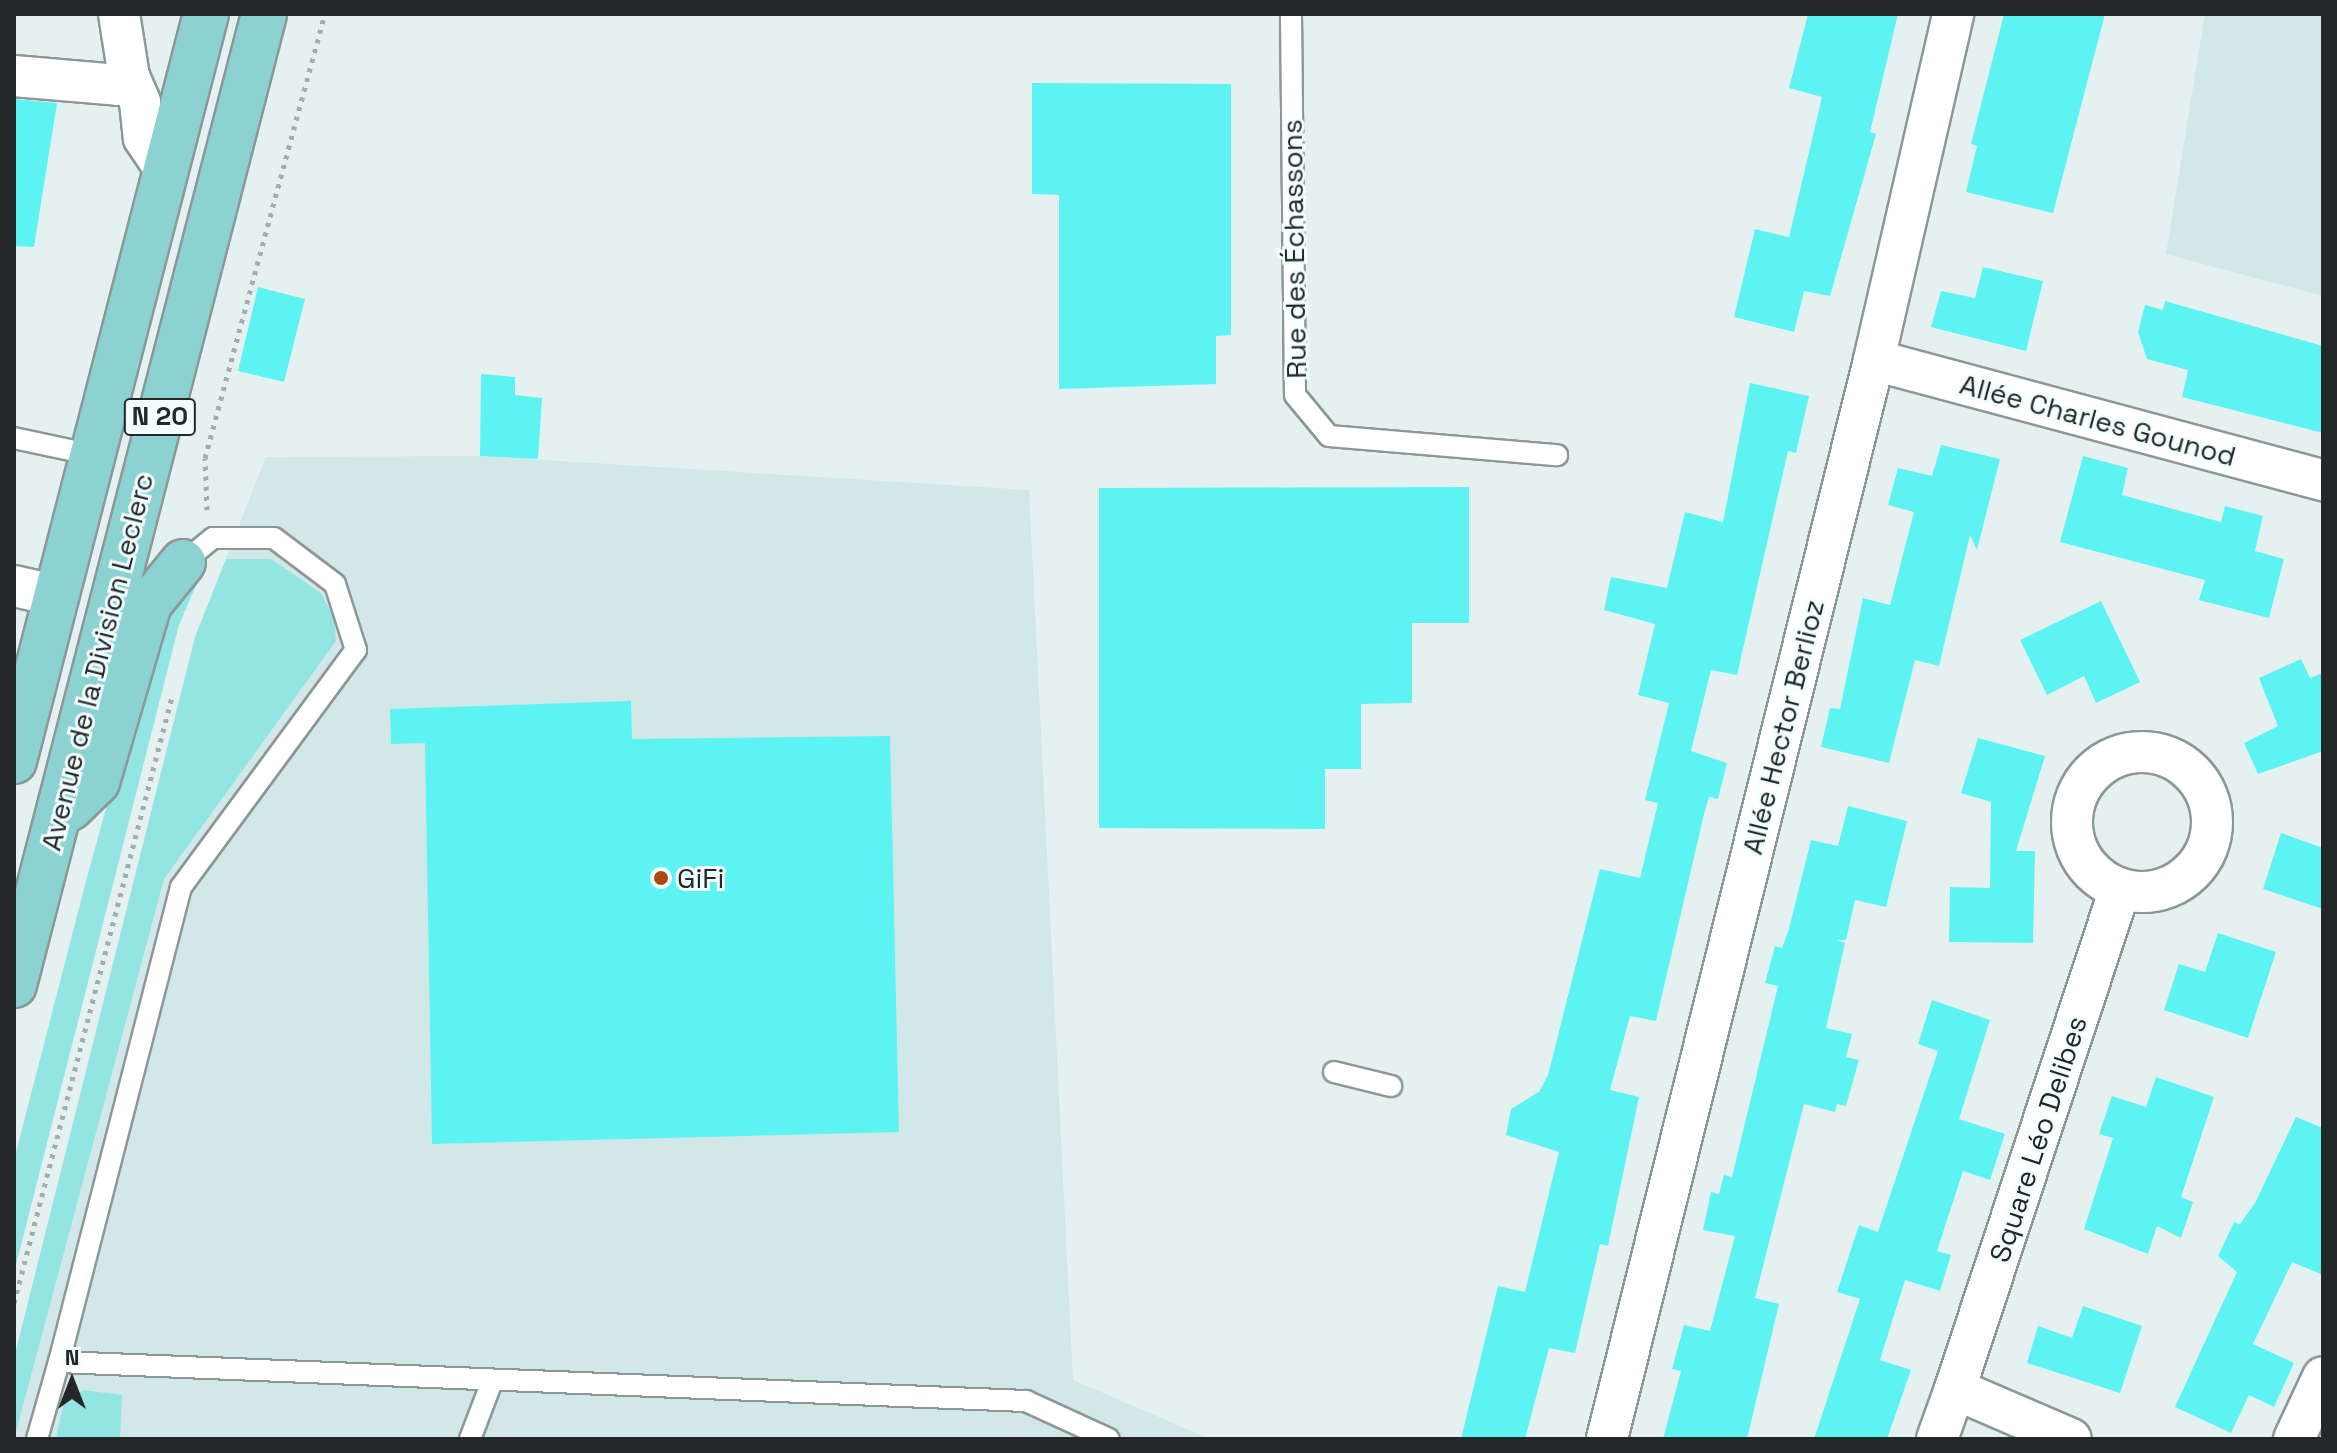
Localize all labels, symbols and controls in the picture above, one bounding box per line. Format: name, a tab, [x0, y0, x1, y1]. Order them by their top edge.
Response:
street label: Rue des Échassons	[1275, 119, 1313, 379]
street label: Allée Charles Gounod	[1956, 367, 2240, 473]
road number: N 20	[122, 395, 198, 439]
street label: Avenue de la Division Leclerc	[34, 470, 160, 854]
street label: Allée Hector Berlioz	[1735, 596, 1831, 858]
place label: GiFi	[677, 861, 724, 895]
marker: GiFi	[652, 869, 670, 887]
street label: Square Léo Delibes	[1982, 1012, 2094, 1266]
north arrow	[32, 1341, 112, 1421]
text: N	[65, 1343, 79, 1371]

